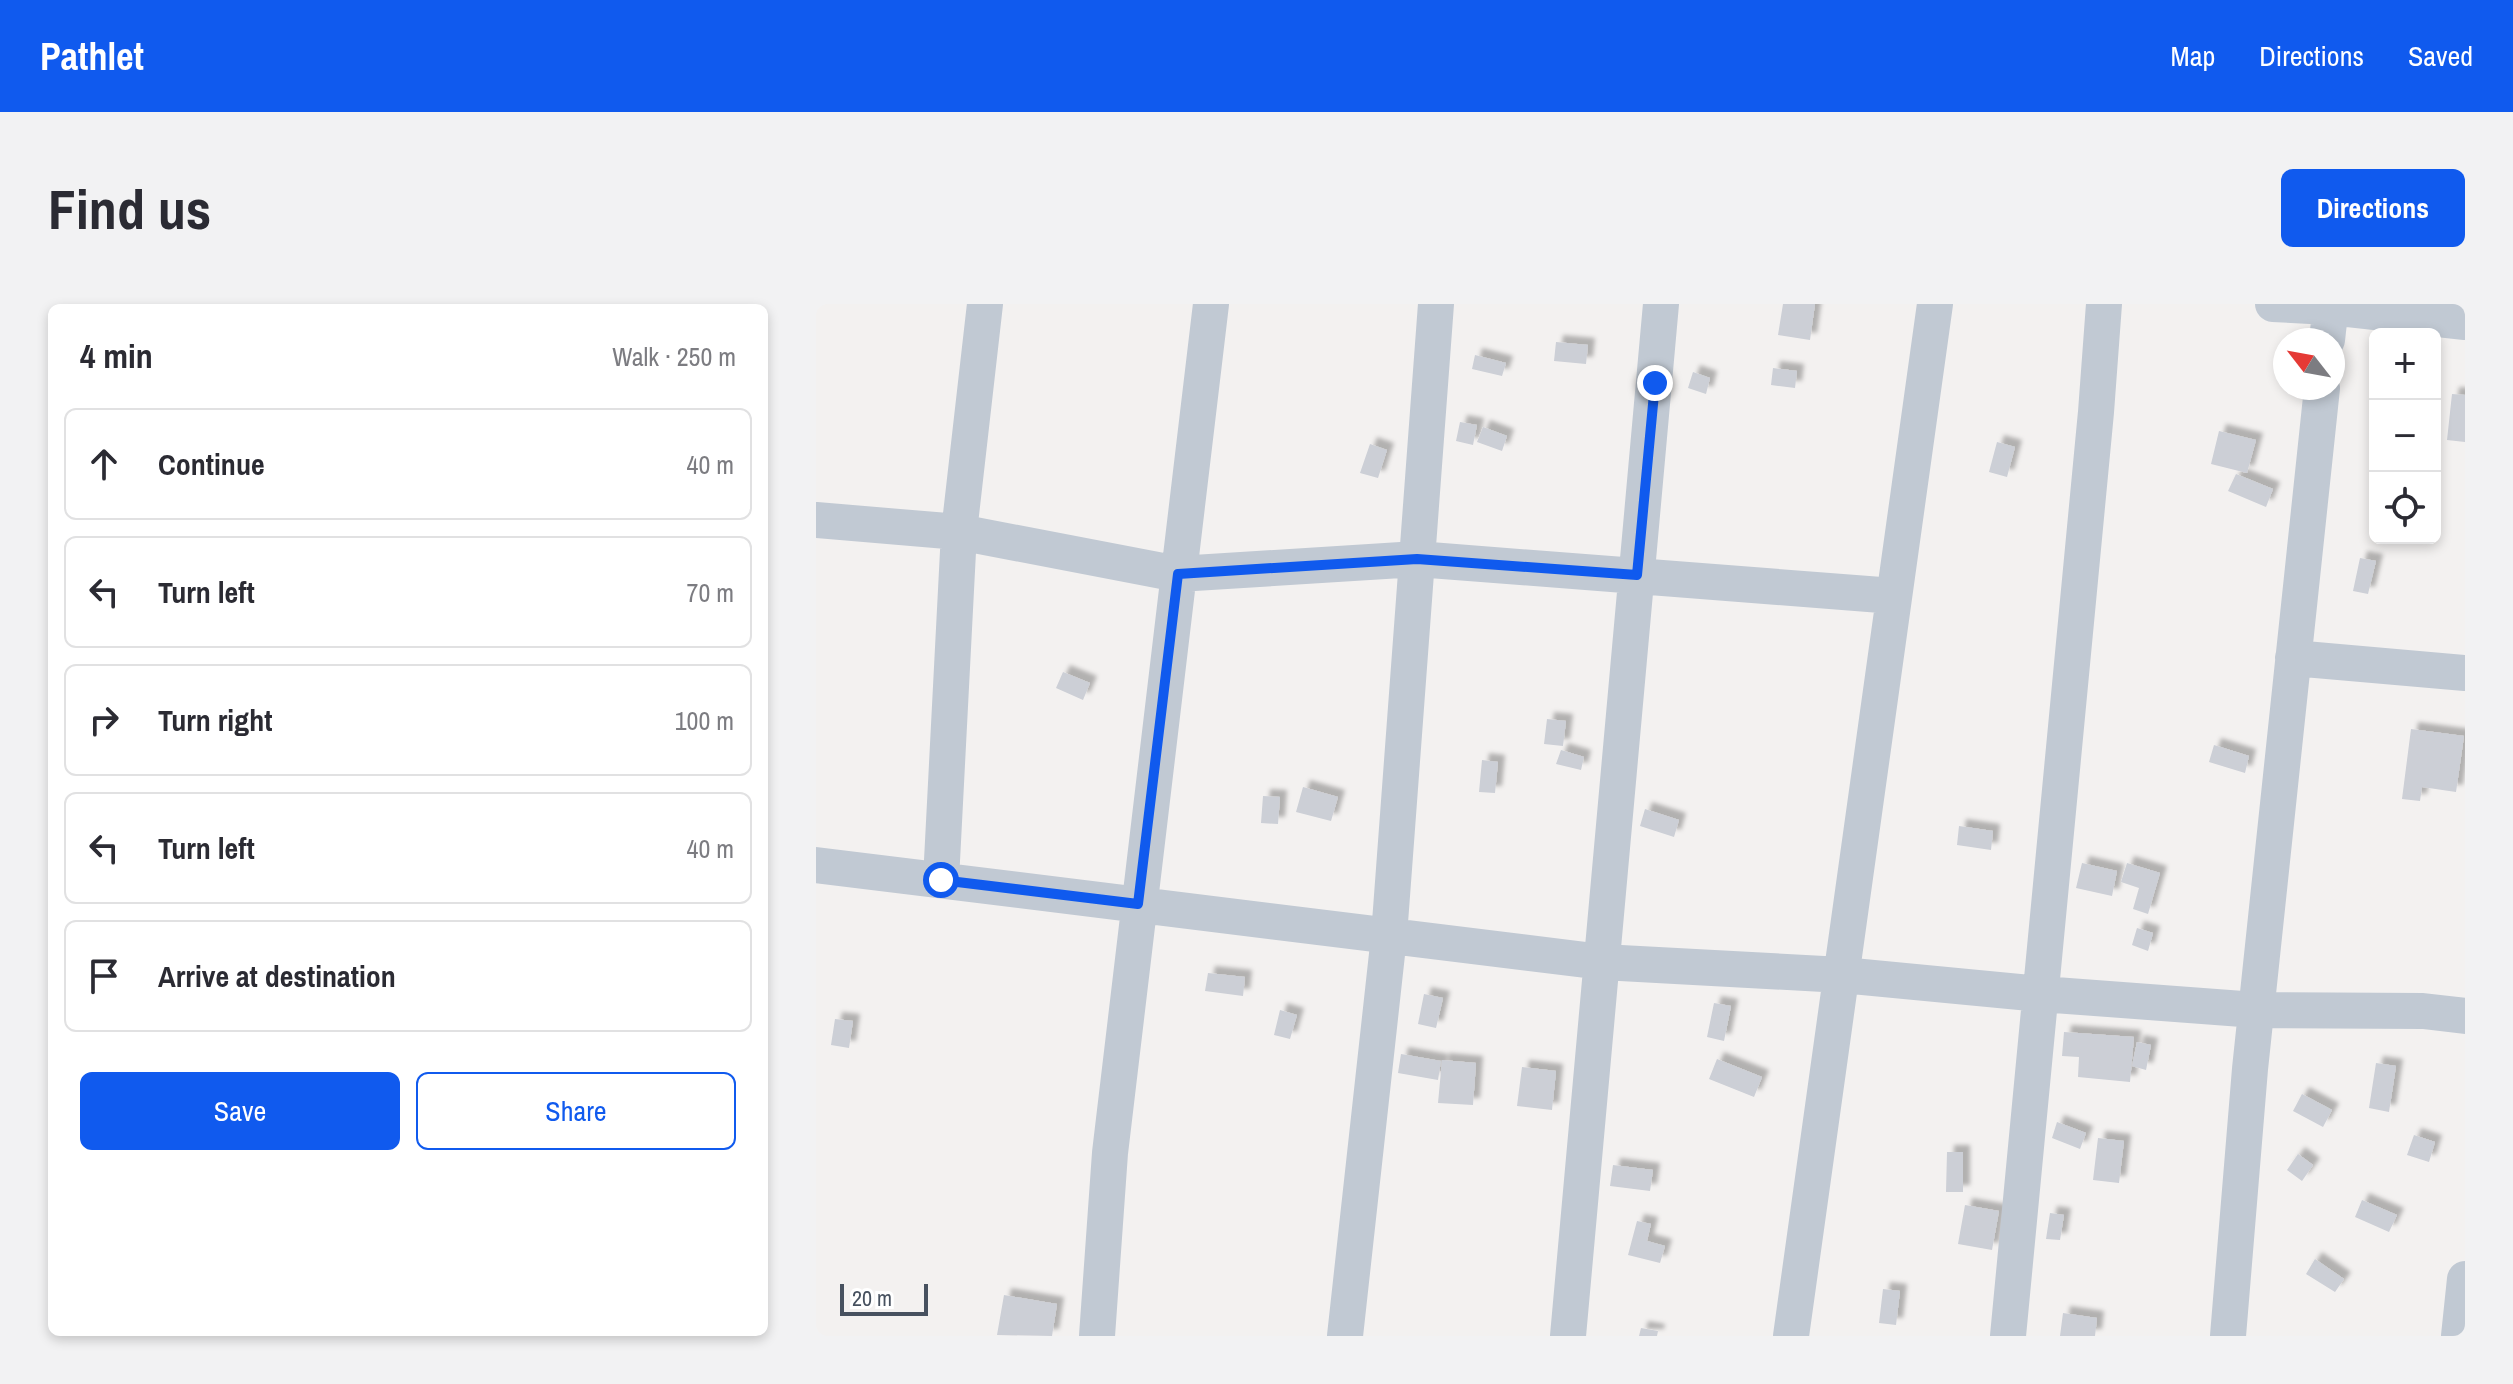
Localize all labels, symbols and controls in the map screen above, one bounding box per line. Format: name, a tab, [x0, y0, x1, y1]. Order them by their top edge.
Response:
text: Pathlet	[40, 31, 144, 82]
text: Map	[2171, 37, 2215, 75]
text: Directions	[2259, 37, 2364, 75]
text: Saved	[2408, 37, 2473, 75]
button: Directions	[2281, 169, 2465, 247]
text: Find us	[48, 171, 211, 246]
north arrow	[2273, 328, 2345, 400]
map controls	[2369, 328, 2441, 544]
button: +	[2369, 328, 2441, 400]
text: 4 min	[80, 333, 153, 379]
text: Walk · 250 m	[612, 339, 736, 374]
route end	[1637, 365, 1673, 401]
button: −	[2369, 400, 2441, 472]
icon: ahead	[82, 442, 126, 486]
text: Continue	[158, 444, 265, 484]
text: 40 m	[687, 447, 734, 482]
button: locate	[2369, 472, 2441, 544]
icon: left	[82, 570, 126, 614]
text: Turn left	[158, 572, 255, 612]
text: 70 m	[687, 575, 734, 610]
icon: right	[82, 698, 126, 742]
text: Turn right	[158, 700, 272, 740]
text: 100 m	[675, 703, 734, 738]
icon: left	[82, 826, 126, 870]
text: Turn left	[158, 828, 255, 868]
text: 40 m	[687, 831, 734, 866]
route start	[923, 862, 959, 898]
icon: arrive	[82, 954, 126, 998]
text: Arrive at destination	[158, 956, 396, 996]
button: Save	[80, 1072, 400, 1150]
button: Share	[416, 1072, 736, 1150]
scale bar	[840, 1280, 928, 1316]
text: 20 m	[852, 1283, 892, 1313]

